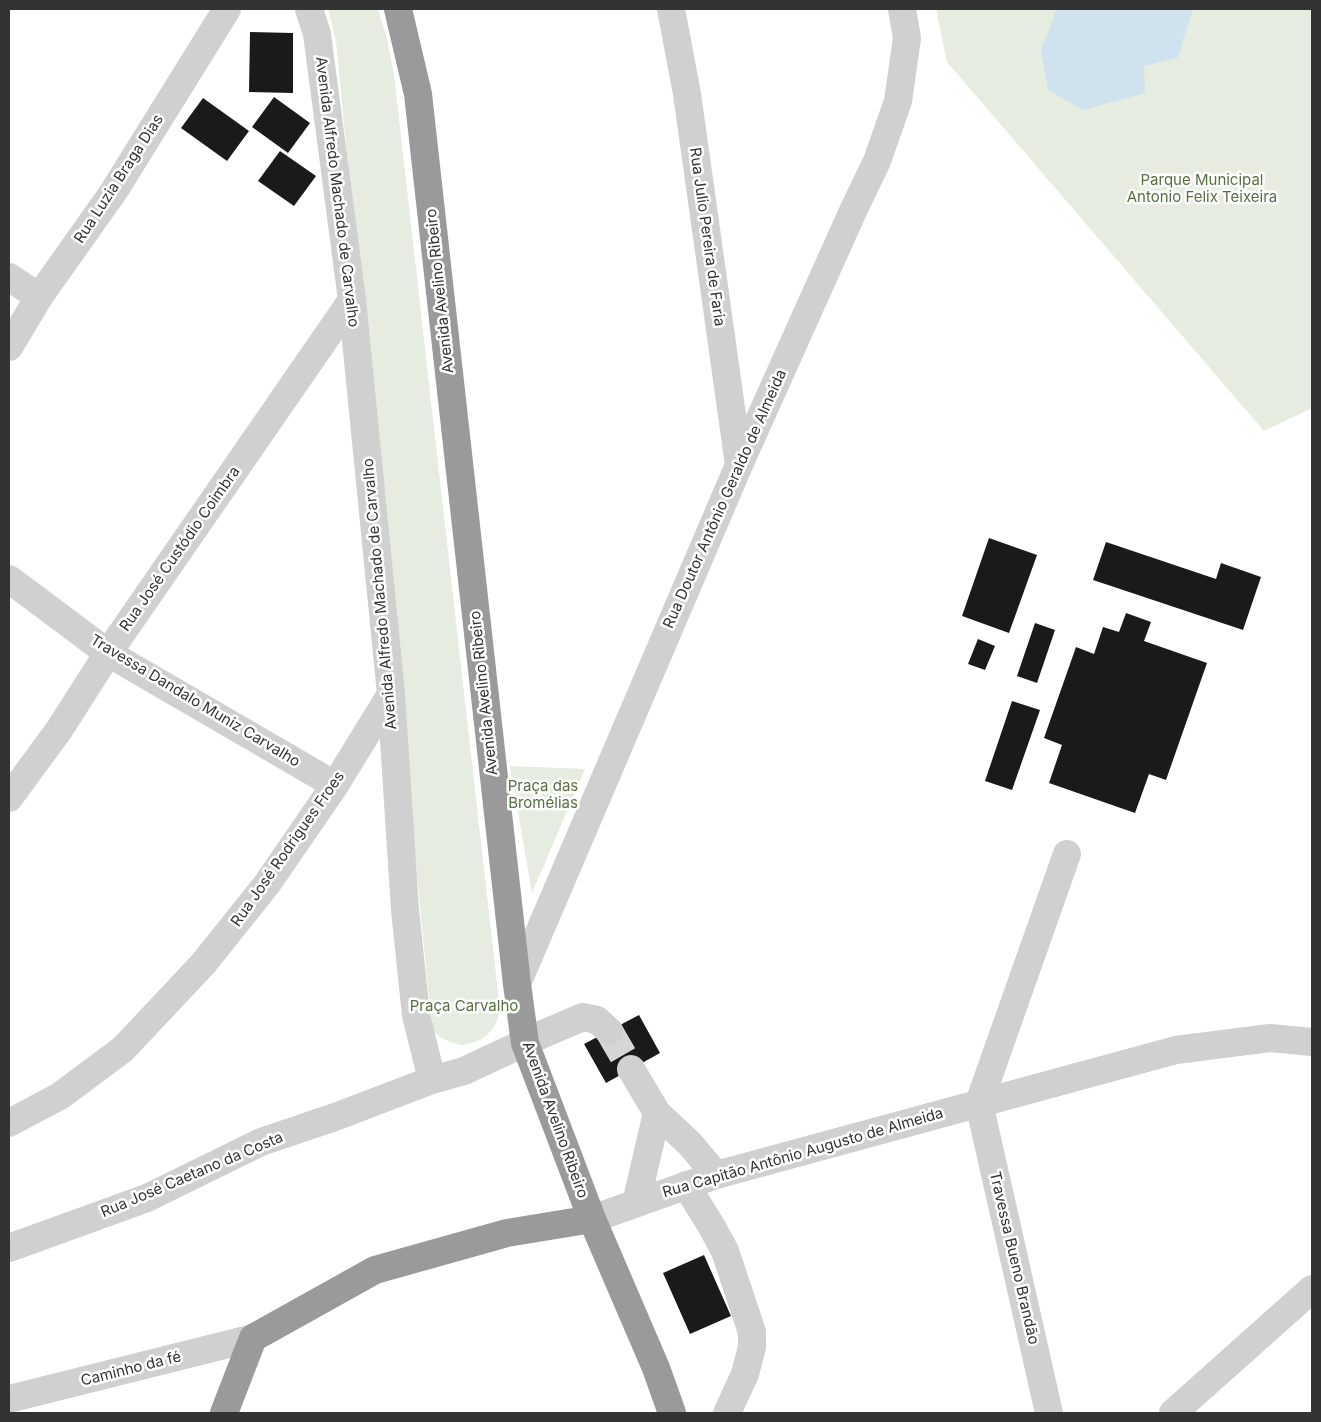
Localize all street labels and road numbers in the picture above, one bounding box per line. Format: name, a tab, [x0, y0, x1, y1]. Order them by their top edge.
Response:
street label: Avenida Alfredo Machado de Carvalho	[311, 56, 363, 328]
street label: Rua Luzia Braga Dias	[71, 111, 167, 247]
street label: Rua Julio Pereira de Faria	[686, 146, 728, 328]
street label: Avenida Avelino Ribeiro	[422, 208, 458, 374]
street label: Rua Doutor Antônio Geraldo de Almeida	[660, 367, 790, 631]
street label: Avenida Alfredo Machado de Carvalho	[359, 457, 401, 731]
street label: Rua José Custódio Coimbra	[116, 463, 244, 635]
street label: Avenida Avelino Ribeiro	[466, 610, 502, 776]
street label: Travessa Dandalo Muniz Carvalho	[87, 631, 303, 771]
street label: Rua José Rodrigues Froes	[228, 768, 348, 930]
street label: Avenida Avelino Ribeiro	[518, 1039, 592, 1201]
street label: Rua Capitão Antônio Augusto de Almeida	[661, 1104, 945, 1202]
street label: Rua José Caetano da Costa	[98, 1128, 286, 1222]
street label: Travessa Bueno Brandão	[985, 1170, 1043, 1346]
street label: Caminho da fé	[79, 1348, 183, 1390]

